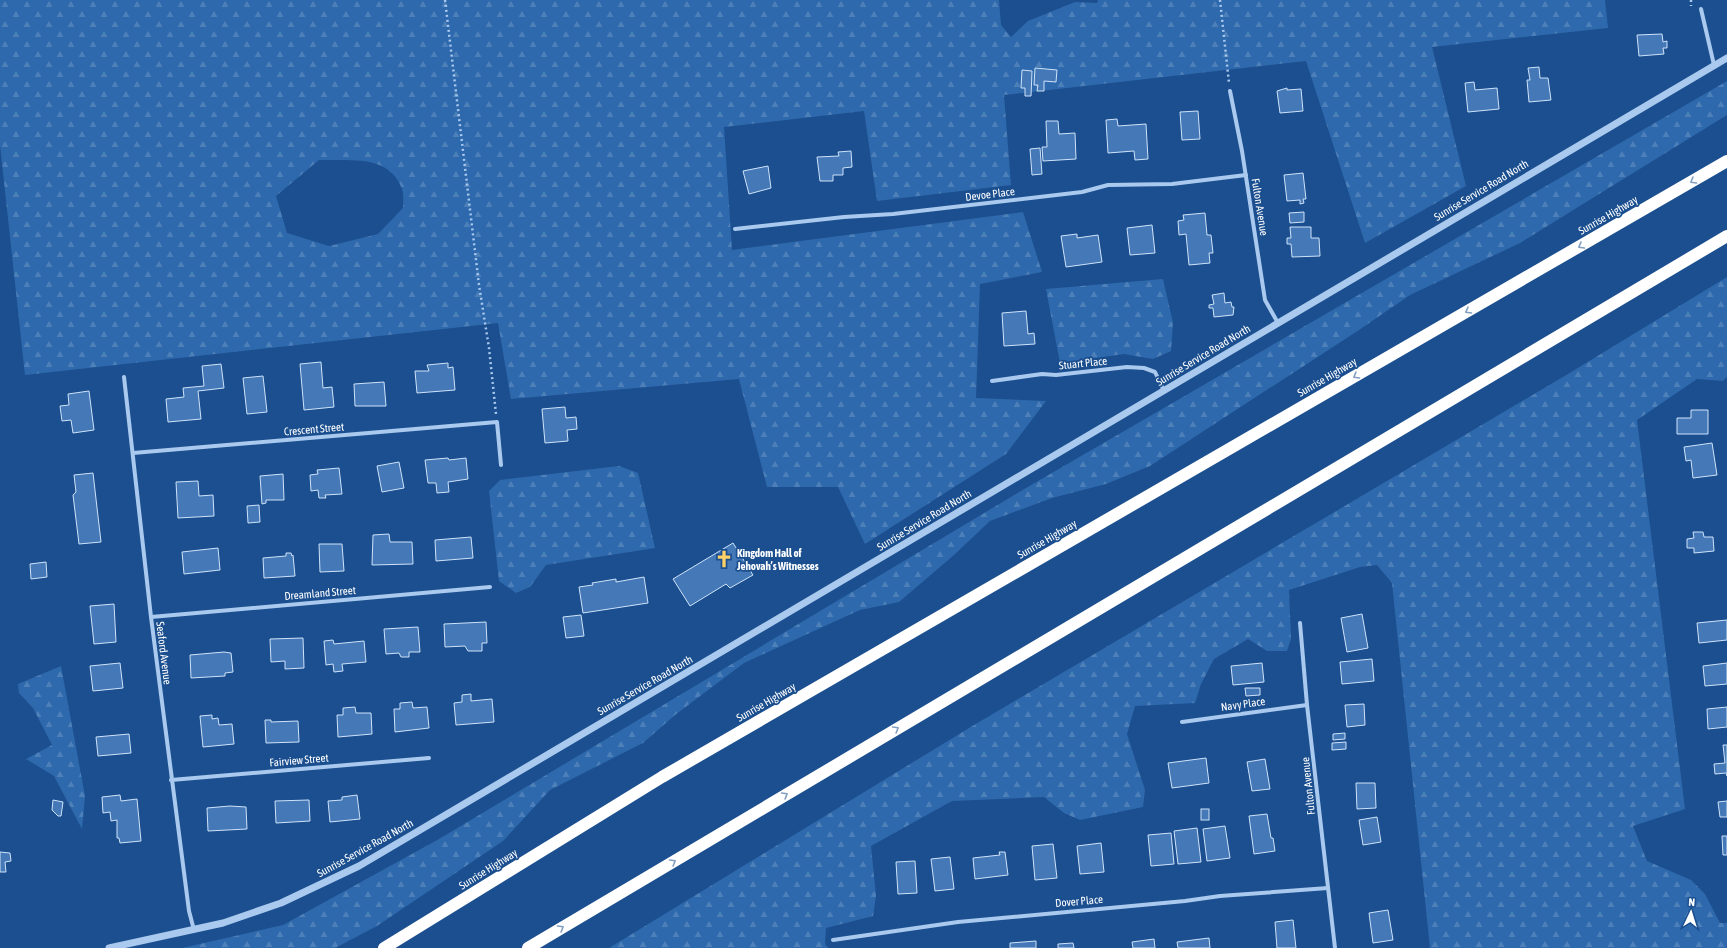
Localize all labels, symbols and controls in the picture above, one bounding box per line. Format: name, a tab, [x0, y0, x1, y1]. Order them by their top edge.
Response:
street label: Sunrise Service Road North	[1432, 157, 1530, 223]
one-way arrow	[1690, 176, 1697, 183]
street label: Fulton Avenue	[1250, 177, 1270, 237]
street label: Devoe Place	[965, 185, 1015, 203]
street label: Sunrise Highway	[1576, 193, 1640, 237]
one-way arrow	[1578, 241, 1585, 248]
one-way arrow	[1465, 306, 1472, 313]
street label: Sunrise Service Road North	[1154, 322, 1252, 388]
street label: Stuart Place	[1058, 354, 1108, 372]
street label: Sunrise Highway	[1295, 355, 1359, 399]
one-way arrow	[1353, 371, 1360, 378]
street label: Crescent Street	[283, 420, 345, 438]
street label: Sunrise Service Road North	[875, 487, 973, 553]
street label: Sunrise Highway	[1015, 517, 1079, 561]
place label: Kingdom Hall of Jehovah’s Witnesses	[736, 547, 819, 572]
church icon: Kingdom Hall of Jehovah’s Witnesses	[714, 549, 734, 569]
street label: Dreamland Street	[284, 584, 356, 602]
street label: Seaford Avenue	[154, 621, 174, 685]
street label: Sunrise Service Road North	[595, 653, 695, 717]
street label: Sunrise Highway	[734, 680, 798, 724]
street label: Navy Place	[1220, 695, 1266, 713]
one-way arrow	[892, 726, 899, 733]
street label: Fairview Street	[269, 751, 329, 769]
street label: Fulton Avenue	[1299, 756, 1317, 816]
one-way arrow	[781, 792, 788, 800]
street label: Sunrise Service Road North	[315, 817, 415, 879]
street label: Sunrise Highway	[457, 846, 520, 892]
one-way arrow	[669, 859, 676, 866]
north arrow	[1671, 892, 1711, 932]
street label: Dover Place	[1055, 893, 1103, 909]
text: N	[1688, 896, 1695, 908]
one-way arrow	[557, 925, 564, 933]

